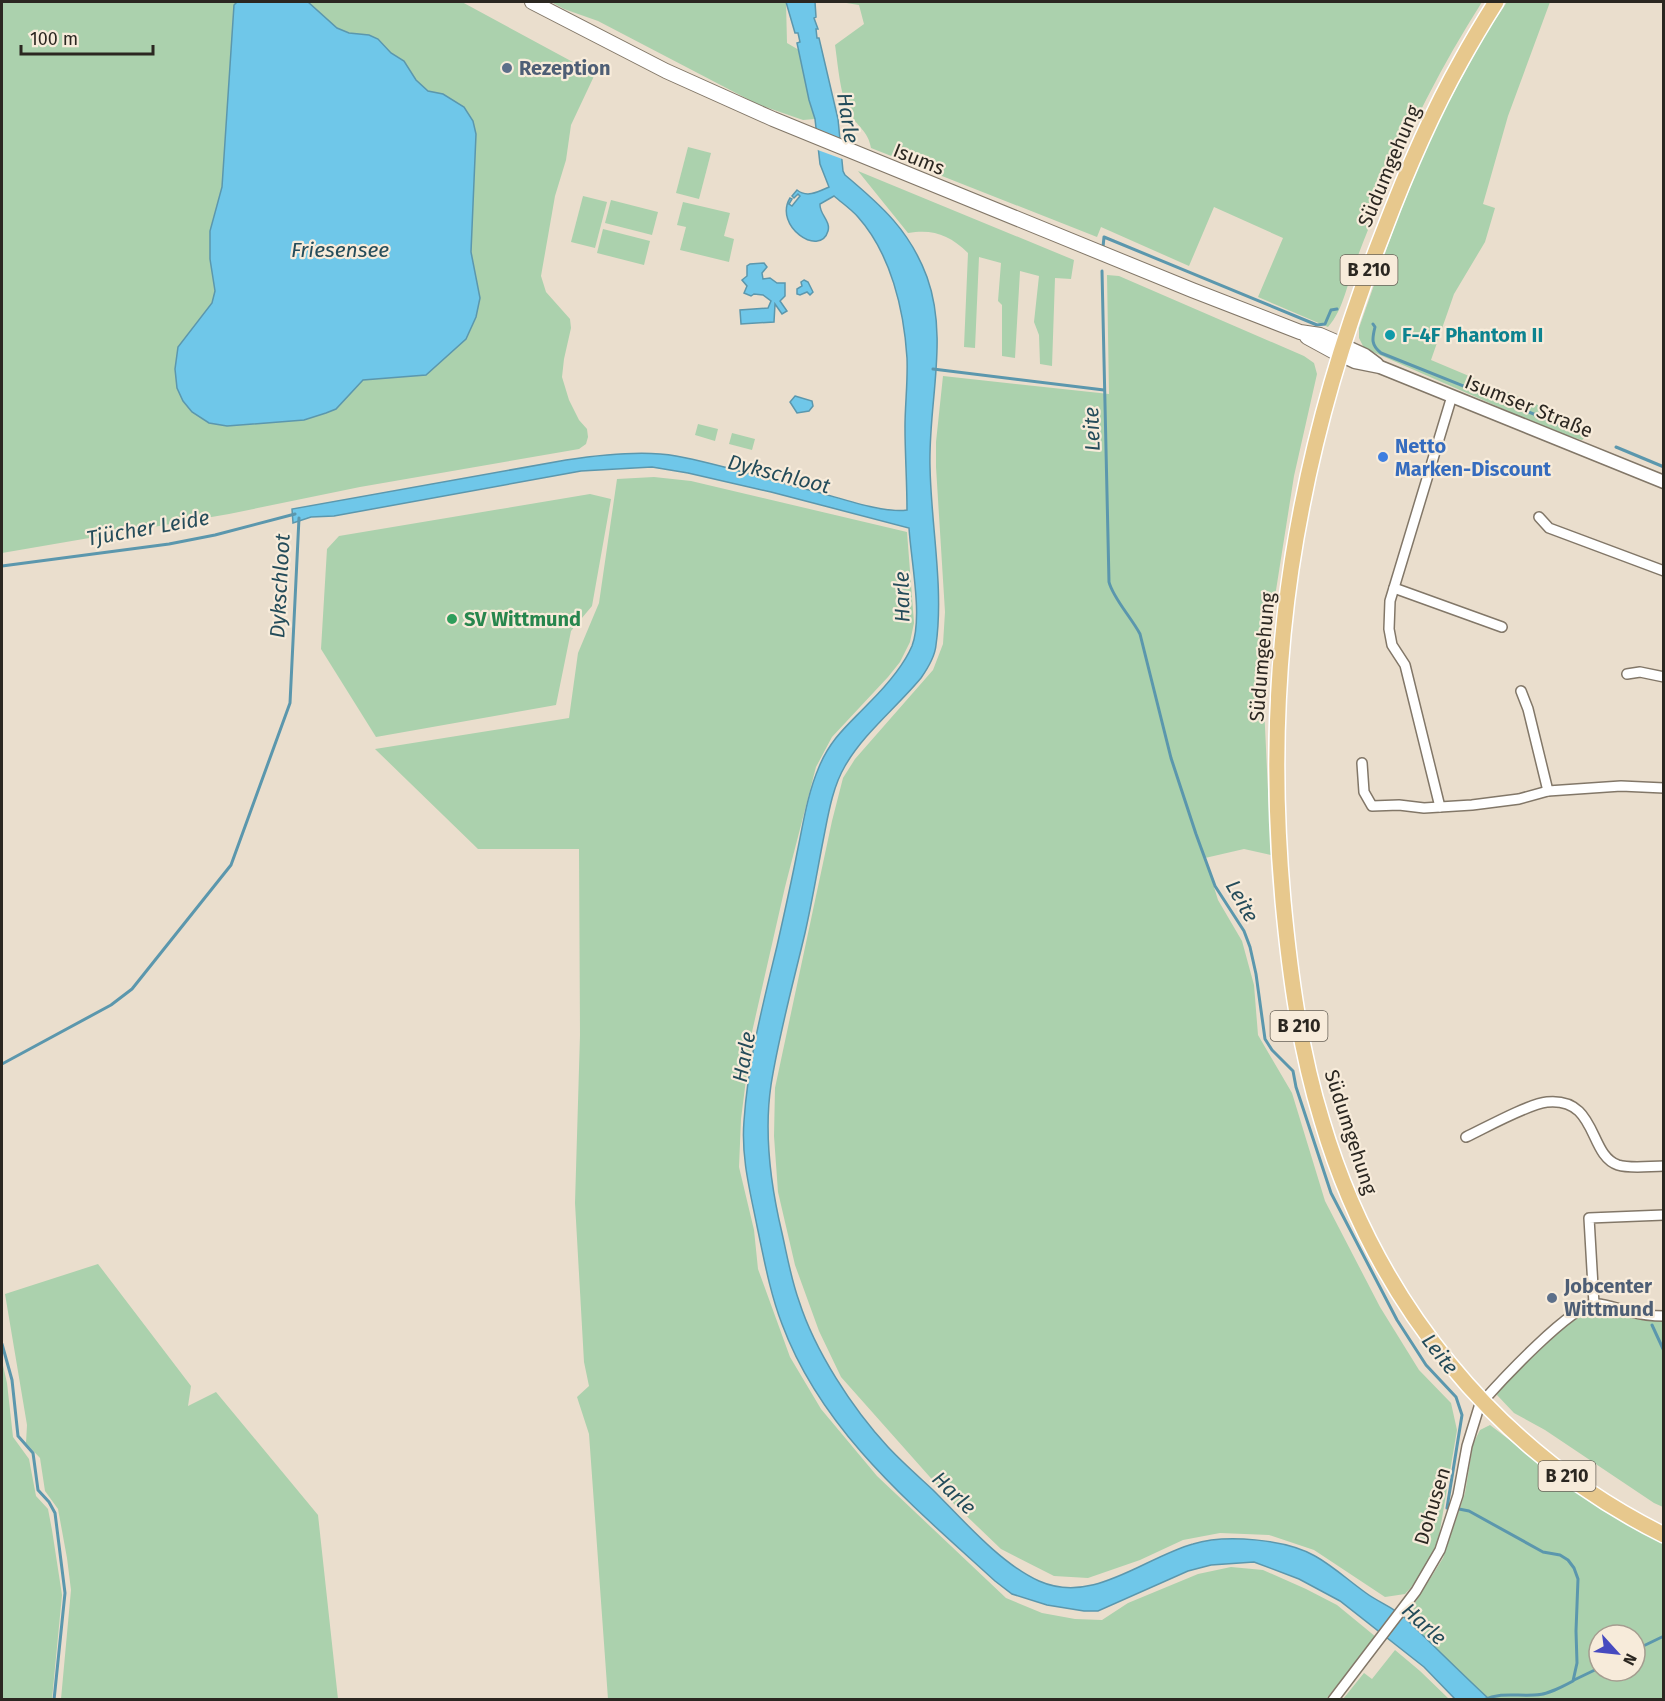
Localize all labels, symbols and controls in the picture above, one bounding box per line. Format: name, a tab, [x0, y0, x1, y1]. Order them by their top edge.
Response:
scale bar	[21, 18, 153, 56]
text: 100 m	[30, 28, 78, 50]
place label: Rezeption	[519, 56, 610, 80]
marker: Rezeption	[500, 61, 514, 75]
water label: Harle	[831, 91, 865, 145]
street label: Südumgehung	[1353, 101, 1426, 230]
street label: Isums	[890, 138, 948, 180]
water label: Friesensee	[291, 237, 389, 263]
road number: B 210	[1340, 255, 1398, 285]
place label: F-4F Phantom II	[1402, 323, 1543, 347]
marker: F-4F Phantom II	[1383, 328, 1397, 342]
street label: Isumser Straße	[1461, 369, 1597, 443]
water label: Leite	[1078, 406, 1106, 452]
place label: Netto Marken-Discount	[1395, 434, 1551, 481]
water label: Dykschloot	[725, 449, 833, 499]
marker: Netto Marken-Discount	[1376, 450, 1390, 464]
water label: Tjücher Leide	[85, 504, 212, 552]
water label: Dykschloot	[264, 533, 296, 639]
water label: Harle	[889, 571, 915, 623]
street label: Südumgehung	[1244, 591, 1280, 723]
place label: SV Wittmund	[464, 607, 581, 631]
marker: SV Wittmund	[445, 612, 459, 626]
water label: Leite	[1220, 875, 1264, 927]
road number: B 210	[1270, 1011, 1328, 1041]
water label: Harle	[727, 1030, 761, 1084]
street label: Südumgehung	[1320, 1067, 1383, 1198]
place label: Jobcenter Wittmund	[1563, 1274, 1654, 1321]
marker: Jobcenter Wittmund	[1545, 1291, 1559, 1305]
water label: Leite	[1416, 1328, 1464, 1380]
road number: B 210	[1538, 1461, 1596, 1491]
street label: Dohusen	[1409, 1464, 1455, 1548]
water label: Harle	[927, 1466, 981, 1520]
water label: Harle	[1396, 1597, 1452, 1651]
north arrow	[1587, 1623, 1647, 1683]
text: N	[1619, 1651, 1641, 1669]

